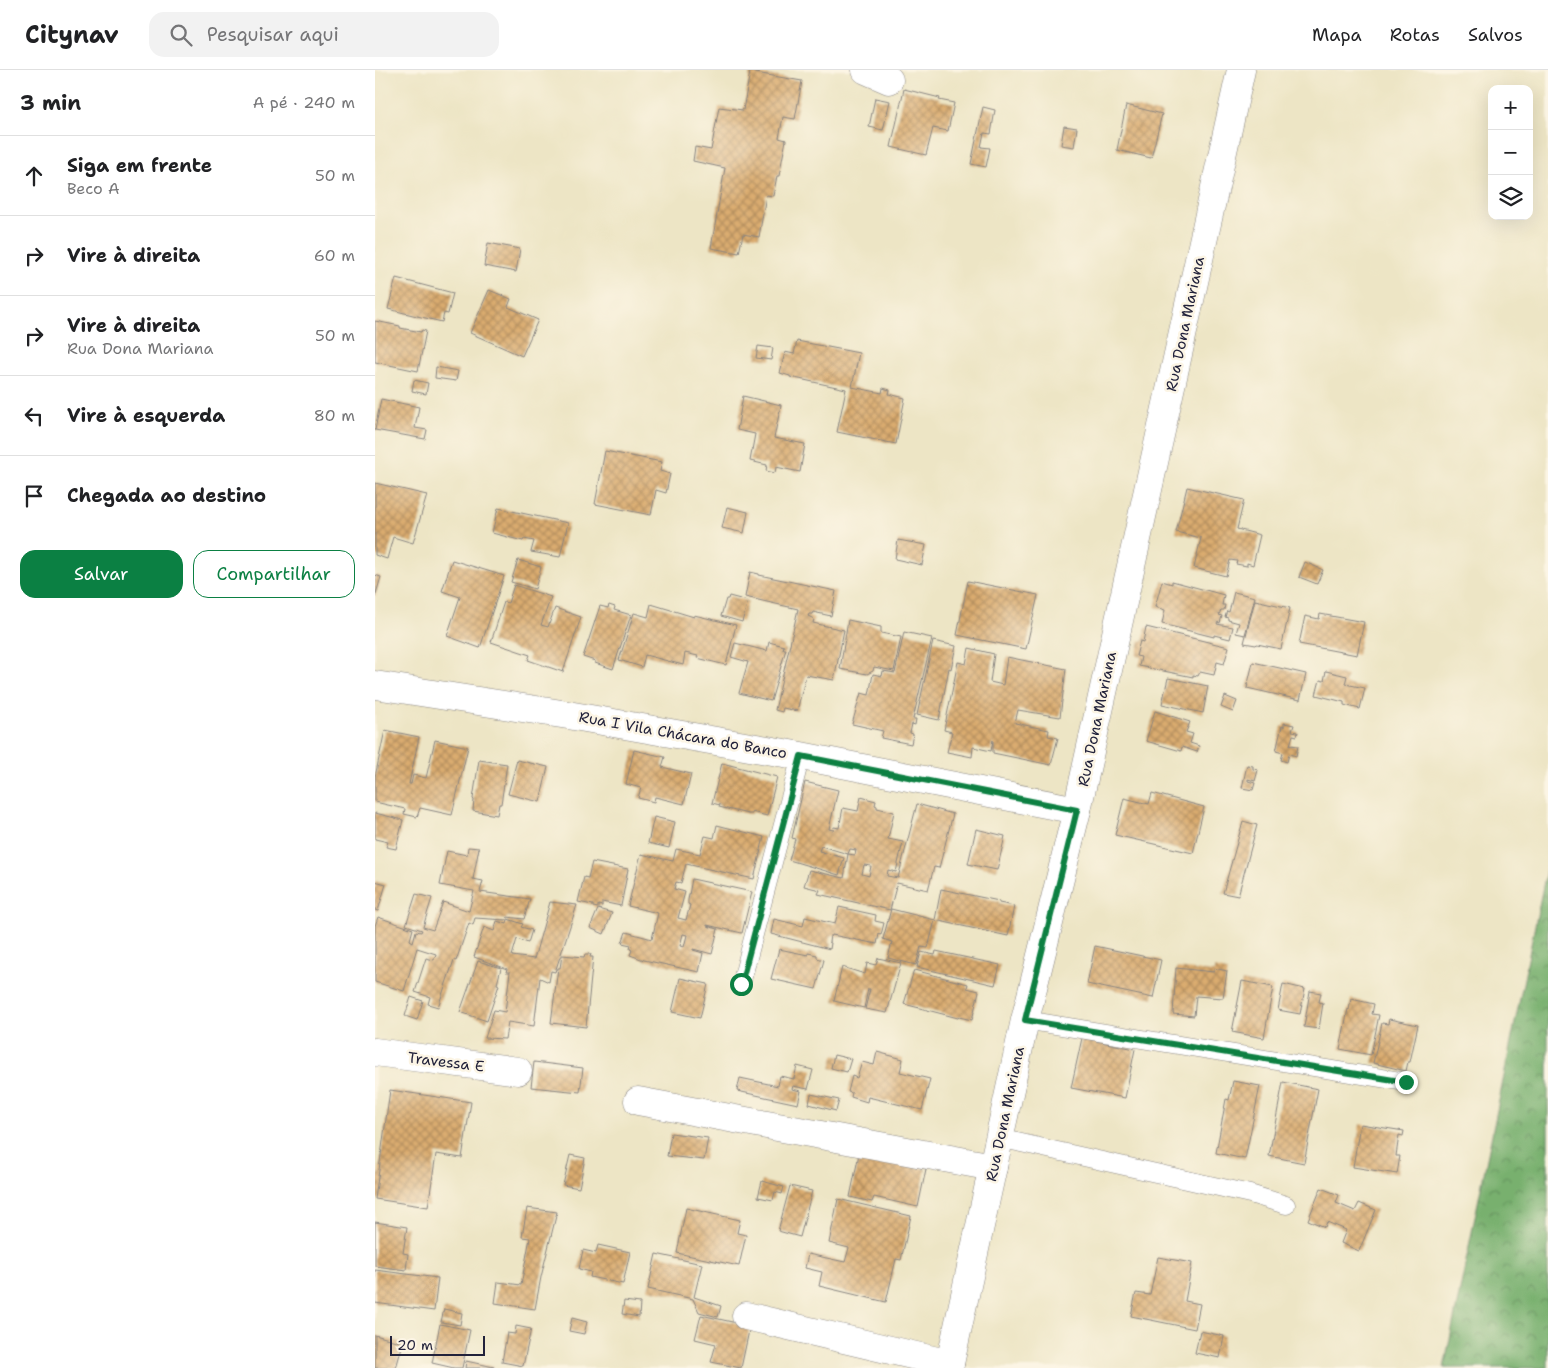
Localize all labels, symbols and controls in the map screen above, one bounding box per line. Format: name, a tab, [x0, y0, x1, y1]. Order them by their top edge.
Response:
search box	[149, 12, 499, 57]
text: Citynav	[25, 19, 119, 51]
icon: search	[167, 21, 195, 49]
text: Pesquisar aqui	[207, 22, 339, 47]
text: Mapa	[1312, 23, 1362, 47]
text: Rotas	[1390, 23, 1440, 47]
text: Salvos	[1468, 23, 1523, 47]
map controls	[1488, 85, 1533, 220]
button: +	[1488, 85, 1533, 130]
text: 3 min	[20, 89, 81, 117]
text: A pé · 240 m	[253, 92, 355, 113]
button: −	[1488, 130, 1533, 175]
text: Siga em frente	[67, 153, 212, 178]
icon: ahead	[20, 162, 48, 190]
text: 50 m	[315, 165, 355, 186]
button: layers	[1488, 175, 1533, 220]
text: Beco A	[67, 178, 120, 199]
icon: right	[20, 242, 48, 270]
text: Vire à direita	[67, 243, 200, 268]
text: 60 m	[314, 245, 355, 266]
street label: Rua Dona Mariana	[1161, 254, 1209, 393]
text: Vire à direita	[67, 313, 200, 338]
icon: right	[20, 322, 48, 350]
text: 50 m	[315, 325, 355, 346]
text: Rua Dona Mariana	[67, 338, 213, 359]
icon: left	[20, 402, 48, 430]
text: Vire à esquerda	[67, 403, 225, 428]
text: 80 m	[314, 405, 355, 426]
icon: arrive	[20, 482, 48, 510]
text: Chegada ao destino	[67, 483, 266, 508]
button: Salvar	[20, 550, 183, 598]
button: Compartilhar	[193, 550, 355, 598]
street label: Rua Dona Mariana	[1073, 649, 1121, 788]
street label: Rua I Vila Chácara do Banco	[577, 707, 789, 763]
route start	[730, 973, 753, 996]
street label: Rua Dona Mariana	[981, 1044, 1029, 1183]
street label: Travessa E	[407, 1047, 485, 1077]
route end	[1395, 1071, 1418, 1094]
scale bar	[390, 1333, 485, 1356]
text: 20 m	[397, 1336, 433, 1354]

